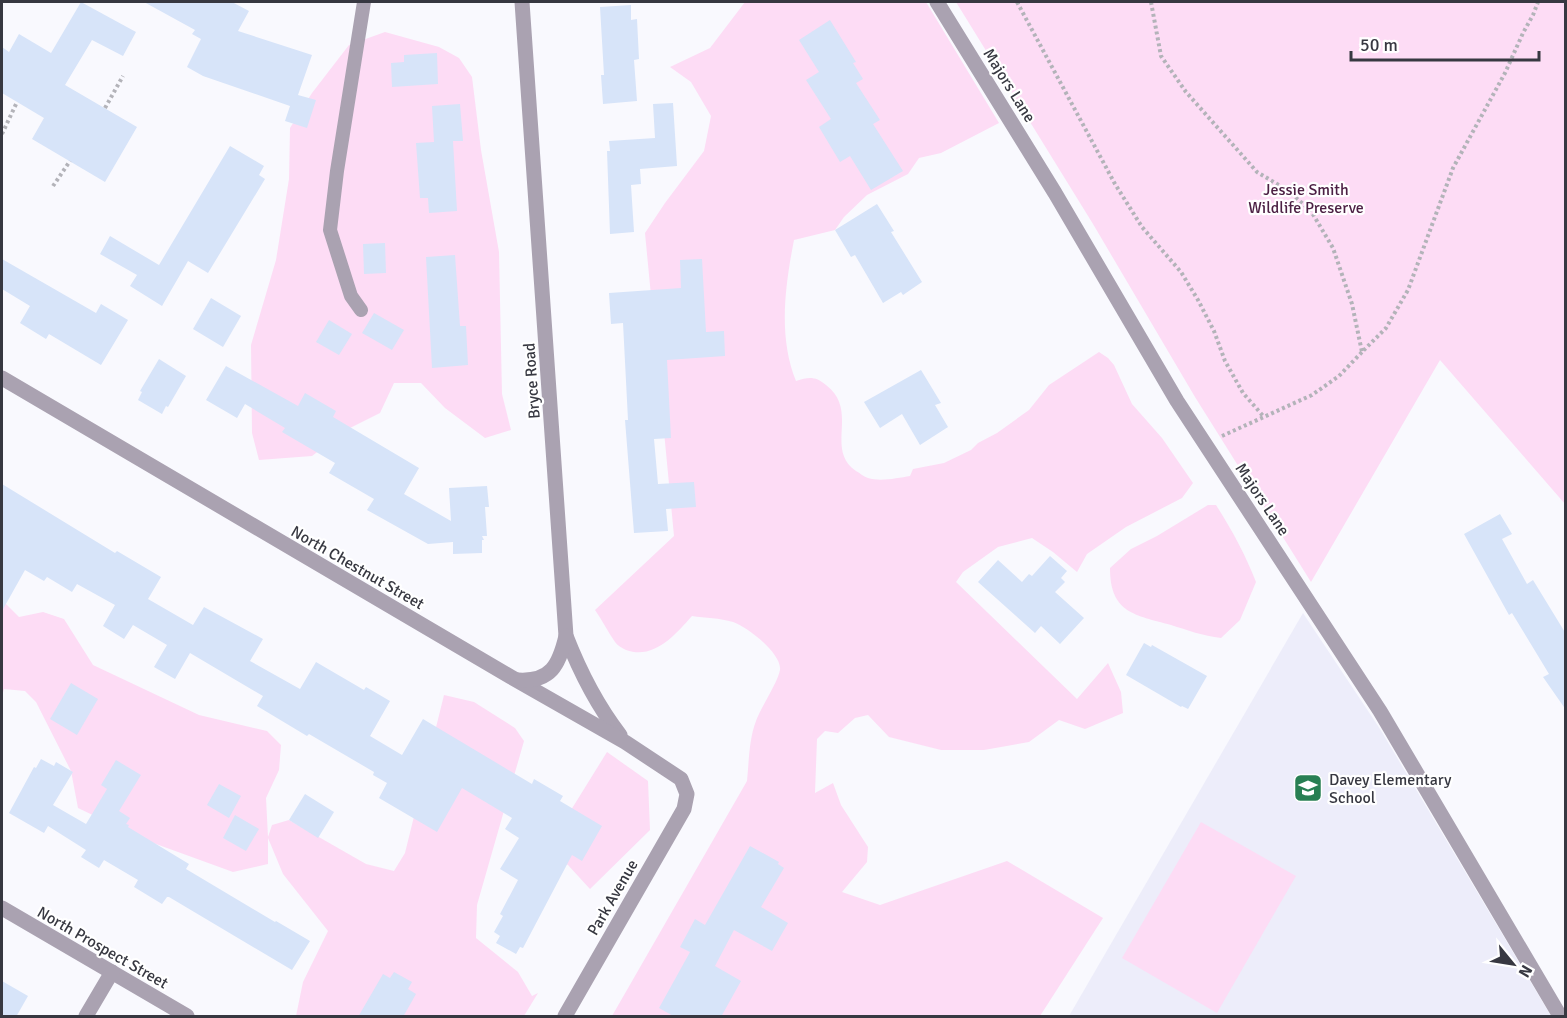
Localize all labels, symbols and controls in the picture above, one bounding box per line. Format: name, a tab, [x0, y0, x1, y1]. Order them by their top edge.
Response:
scale bar	[1351, 24, 1538, 62]
text: 50 m	[1360, 34, 1398, 56]
street label: Majors Lane	[979, 45, 1040, 126]
park label: Jessie Smith Wildlife Preserve	[1248, 180, 1364, 218]
street label: Bryce Road	[519, 342, 545, 420]
street label: Majors Lane	[1231, 459, 1294, 540]
street label: North Chestnut Street	[287, 522, 428, 614]
place label: Davey Elementary School	[1329, 770, 1452, 808]
school or university icon: Davey Elementary School	[1292, 772, 1324, 804]
street label: Park Avenue	[583, 856, 643, 939]
street label: North Prospect Street	[33, 902, 172, 994]
north arrow	[1483, 934, 1543, 994]
text: N	[1514, 961, 1537, 981]

